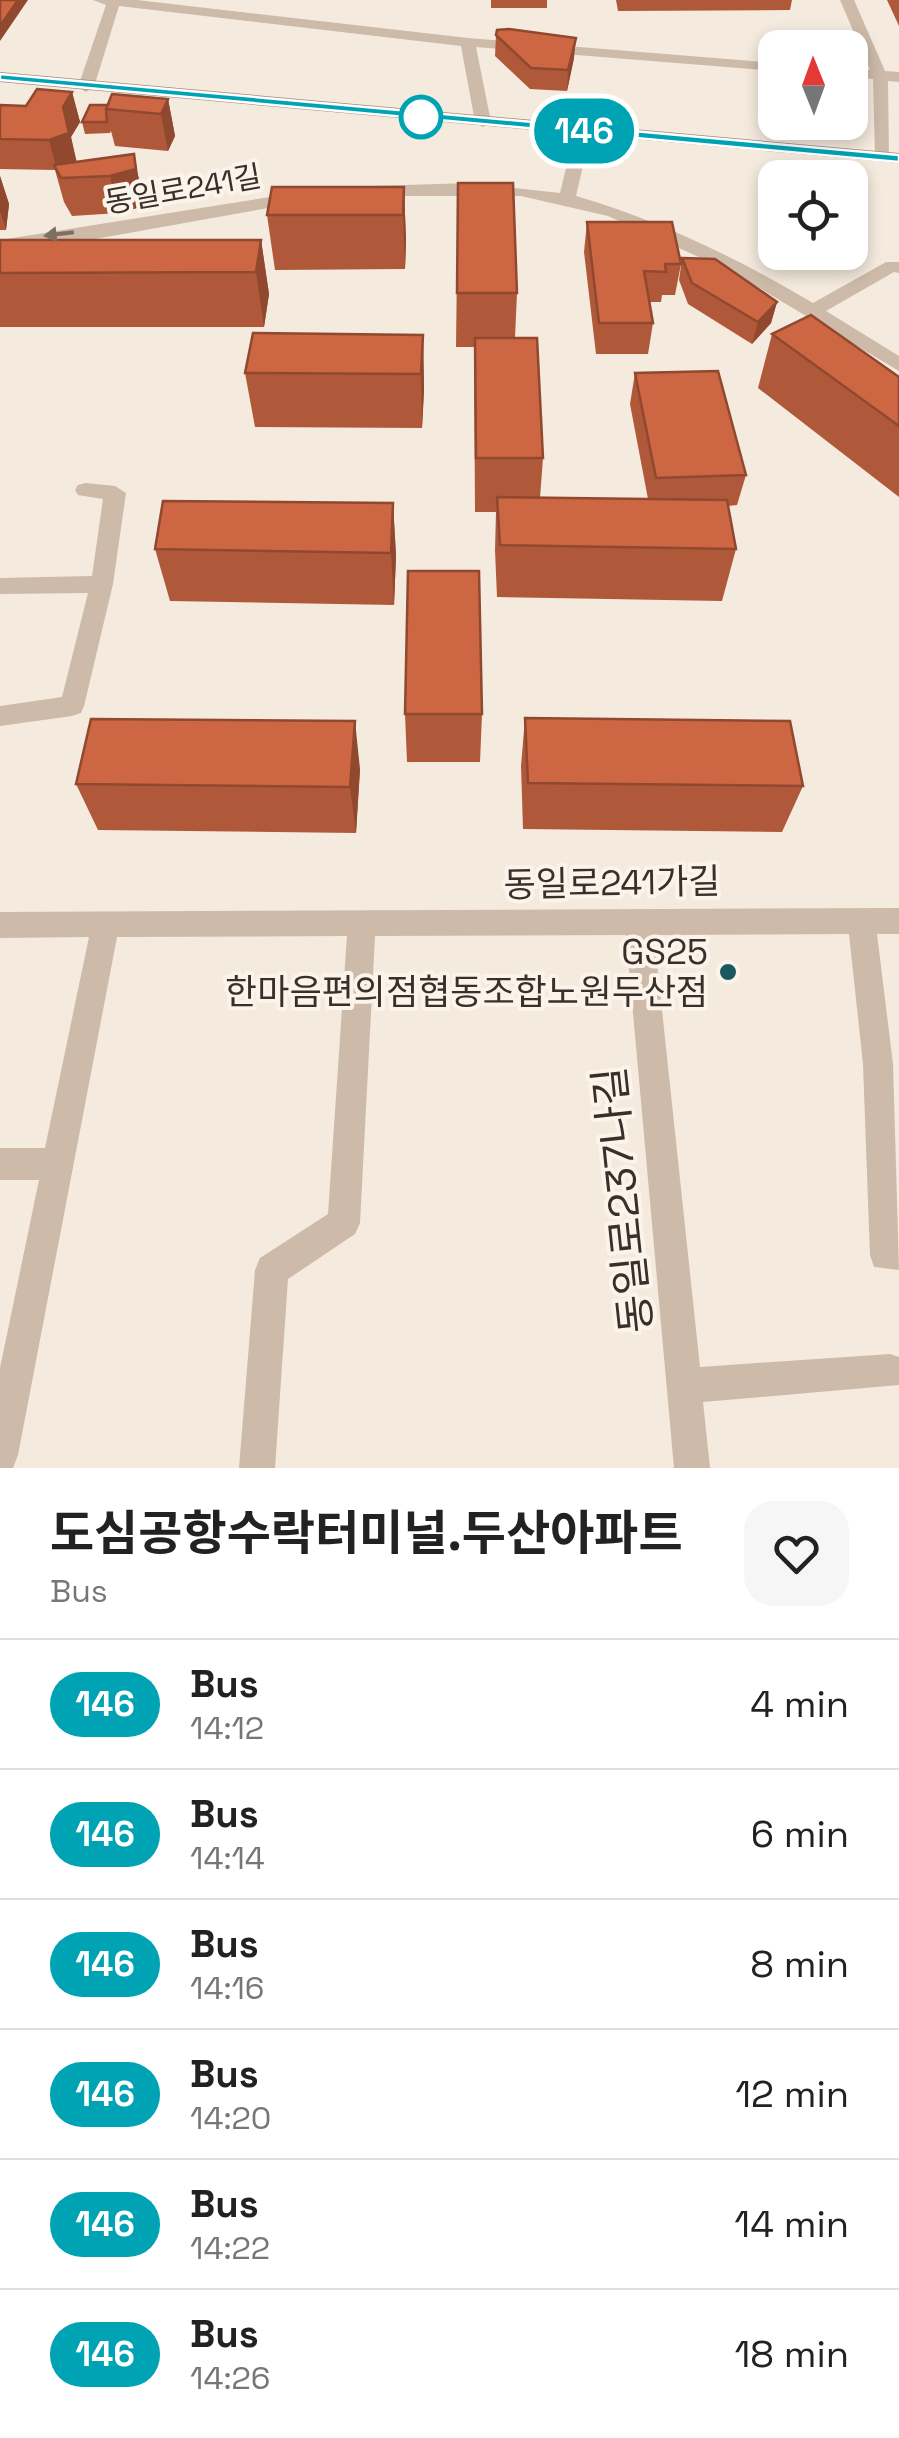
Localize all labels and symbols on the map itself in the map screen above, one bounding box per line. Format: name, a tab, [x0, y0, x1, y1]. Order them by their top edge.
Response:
north arrow	[758, 30, 868, 140]
unlabelled marker	[400, 96, 442, 138]
line badge: 146	[526, 98, 642, 164]
street label: 동일로241길	[102, 156, 264, 222]
one-way arrow	[43, 226, 75, 242]
street label: 동일로241가길	[503, 859, 721, 907]
place label: GS25 한마음편의점협동조합노원두산점	[225, 930, 708, 1014]
marker: GS25 한마음편의점협동조합노원두산점	[717, 961, 739, 983]
street label: 동일로237나길	[583, 1064, 663, 1336]

